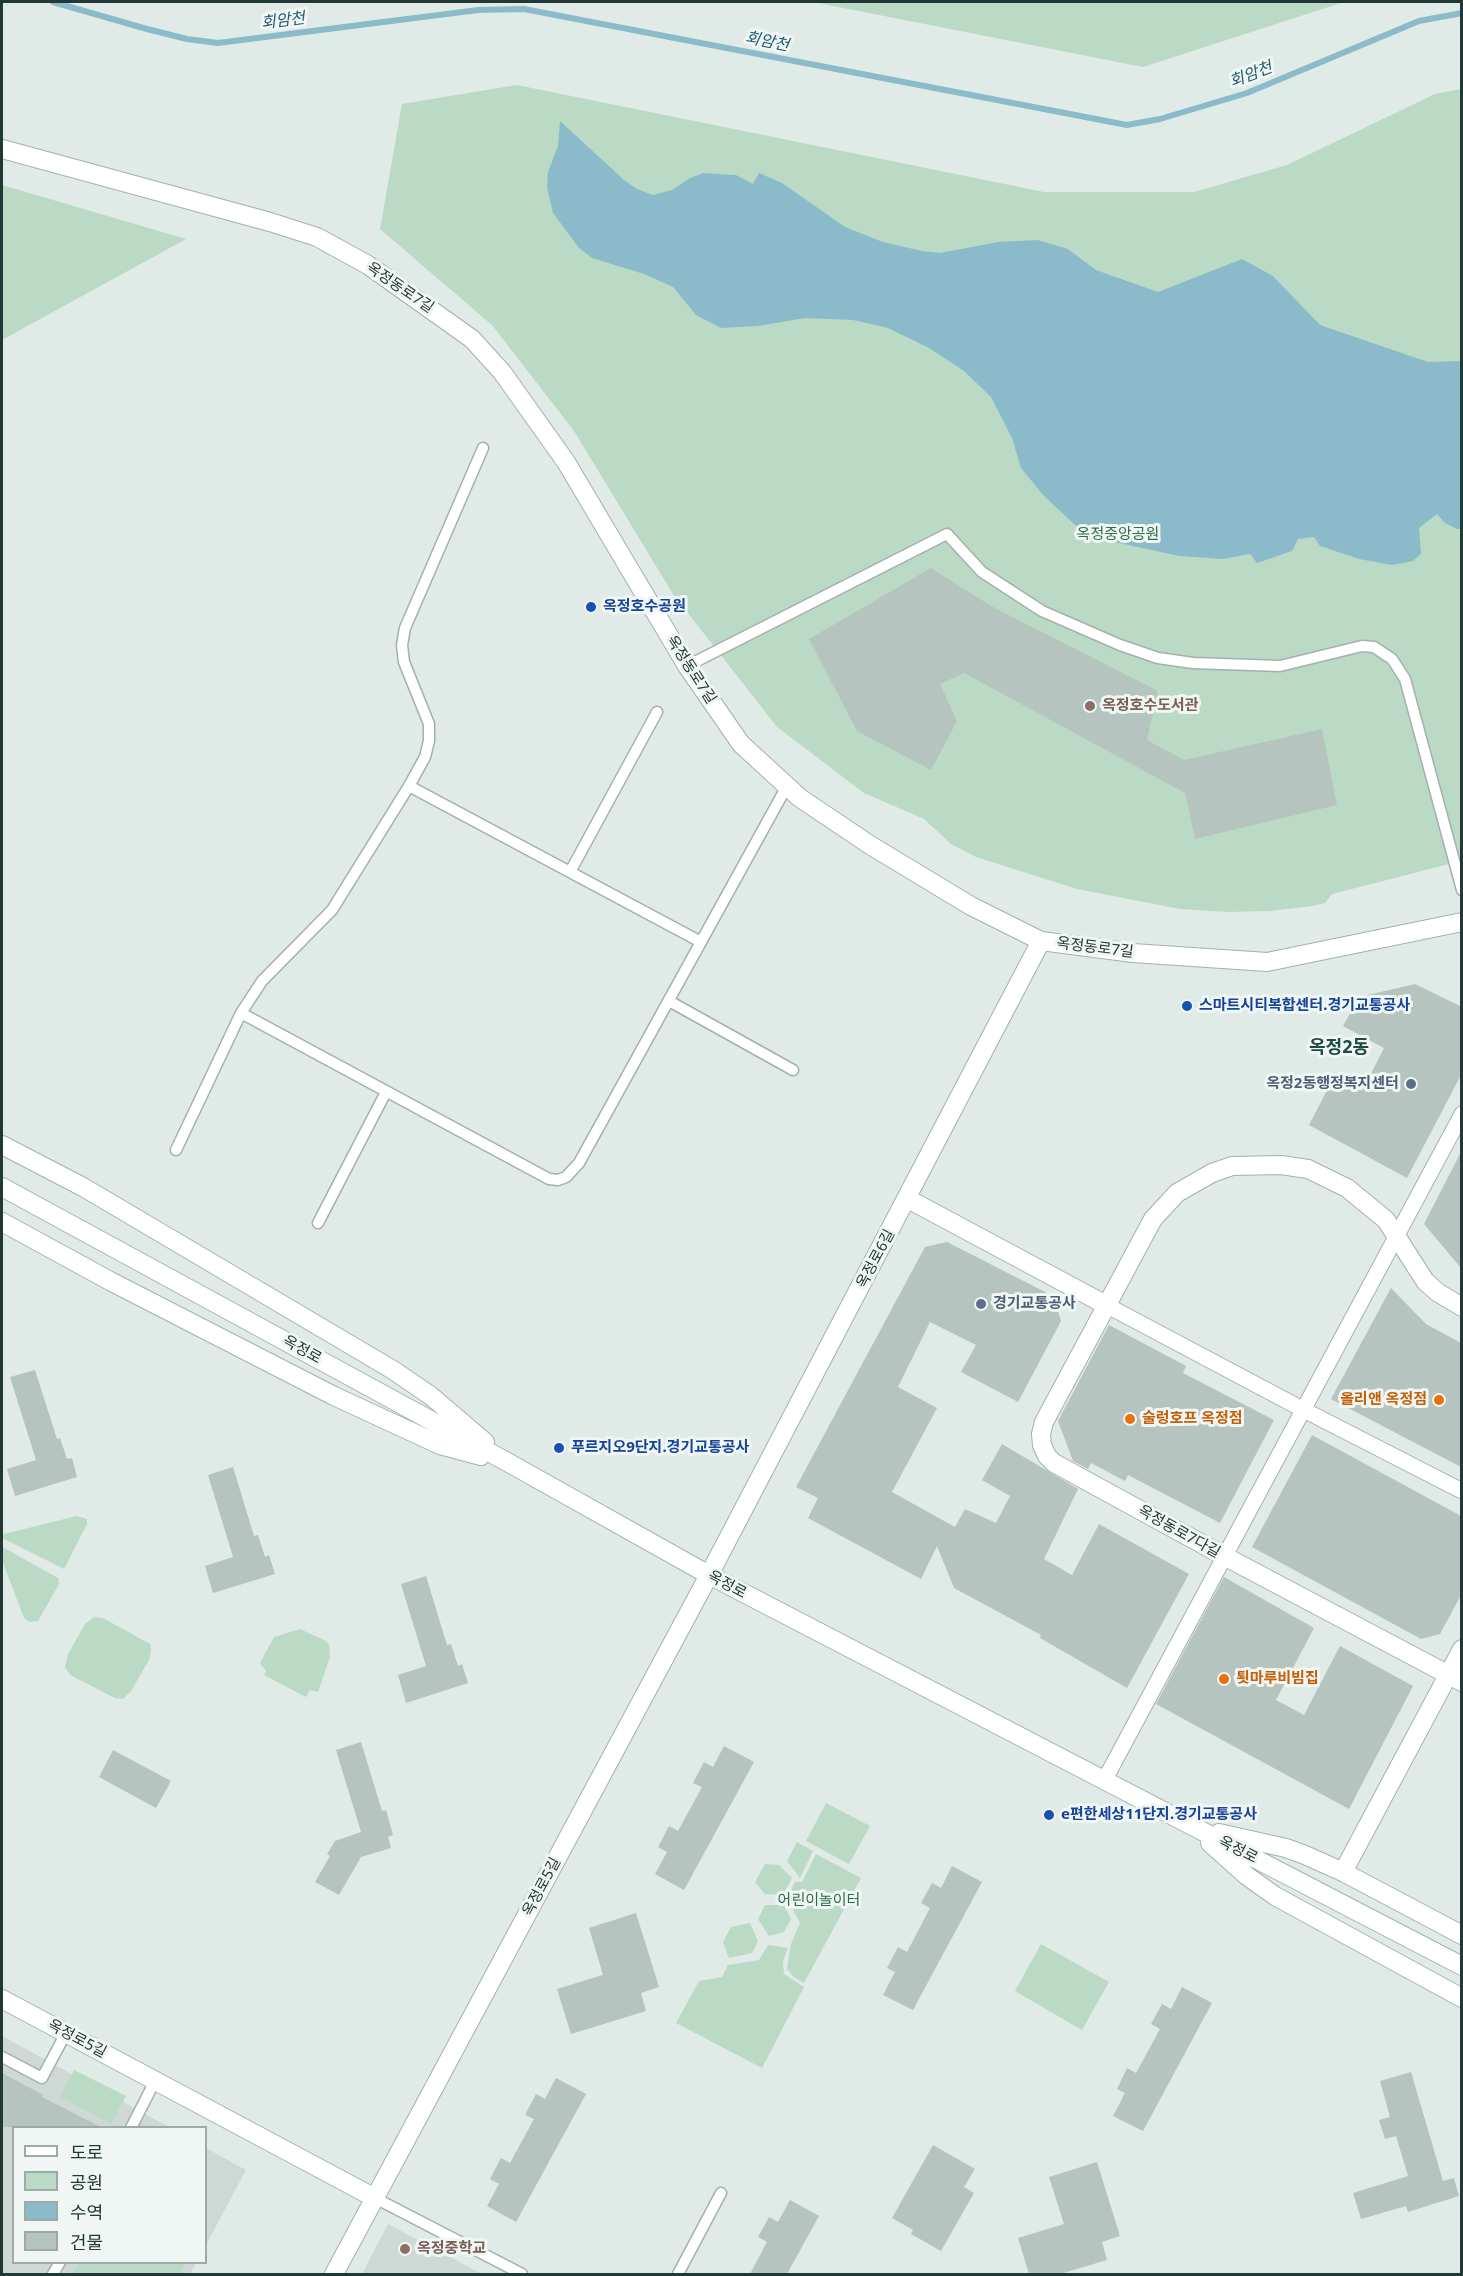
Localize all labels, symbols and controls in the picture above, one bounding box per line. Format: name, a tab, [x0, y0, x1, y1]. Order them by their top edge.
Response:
water label: 회암천	[260, 9, 306, 33]
water label: 회암천	[743, 28, 791, 56]
water label: 회암천	[1227, 58, 1275, 92]
street label: 옥정동로7길	[363, 259, 437, 317]
park label: 옥정중앙공원	[1077, 526, 1159, 544]
place label: 옥정호수공원	[603, 598, 686, 616]
marker: 옥정호수공원	[584, 600, 598, 614]
street label: 옥정동로7길	[662, 633, 720, 707]
place label: 옥정호수도서관	[1102, 697, 1199, 715]
marker: 옥정호수도서관	[1083, 699, 1097, 713]
street label: 옥정동로7길	[1055, 934, 1135, 962]
place label: 스마트시티복합센터.경기교통공사	[1199, 997, 1410, 1015]
marker: 스마트시티복합센터.경기교통공사	[1180, 999, 1194, 1013]
district label: 옥정2동	[1309, 1037, 1369, 1059]
place label: 옥정2동행정복지센터	[1266, 1075, 1399, 1093]
marker: 옥정2동행정복지센터	[1404, 1077, 1418, 1091]
street label: 옥정로6길	[853, 1227, 899, 1291]
place label: 경기교통공사	[993, 1295, 1076, 1313]
marker: 경기교통공사	[974, 1297, 988, 1311]
street label: 옥정로	[280, 1332, 324, 1368]
place label: 올리앤 옥정점	[1340, 1391, 1427, 1409]
marker: 올리앤 옥정점	[1432, 1393, 1446, 1407]
place label: 술렁호프 옥정점	[1142, 1410, 1242, 1428]
marker: 술렁호프 옥정점	[1123, 1412, 1137, 1426]
place label: 푸르지오9단지.경기교통공사	[571, 1439, 749, 1457]
marker: 푸르지오9단지.경기교통공사	[552, 1441, 566, 1455]
street label: 옥정동로7다길	[1135, 1502, 1223, 1562]
street label: 옥정로	[704, 1567, 750, 1603]
place label: 툇마루비빔집	[1236, 1670, 1319, 1688]
marker: 툇마루비빔집	[1217, 1672, 1231, 1686]
place label: e편한세상11단지.경기교통공사	[1061, 1806, 1257, 1824]
marker: e편한세상11단지.경기교통공사	[1042, 1808, 1056, 1822]
street label: 옥정로	[1215, 1833, 1261, 1867]
street label: 옥정로5길	[519, 1855, 565, 1919]
park label: 어린이놀이터	[778, 1892, 860, 1910]
street label: 옥정로5길	[45, 2016, 109, 2062]
legend	[12, 2126, 207, 2264]
text: 도로	[70, 2140, 103, 2164]
text: 공원	[70, 2170, 103, 2194]
text: 수역	[70, 2200, 103, 2224]
text: 건물	[70, 2230, 103, 2254]
place label: 옥정중학교	[417, 2240, 486, 2258]
marker: 옥정중학교	[398, 2242, 412, 2256]

